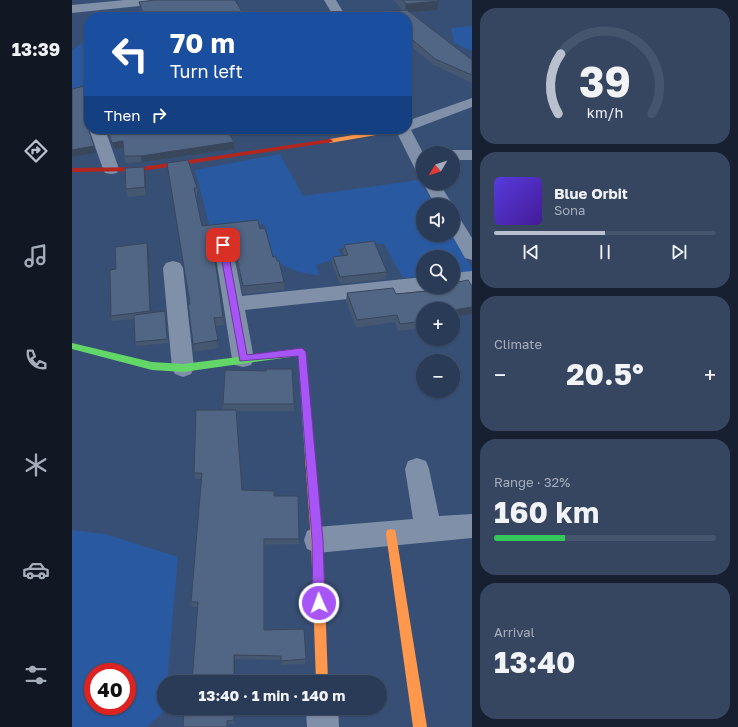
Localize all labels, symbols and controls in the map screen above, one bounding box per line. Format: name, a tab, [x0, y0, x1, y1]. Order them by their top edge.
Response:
text: 70 m	[170, 26, 235, 59]
icon: left	[104, 28, 156, 80]
text: 13:39	[12, 38, 60, 60]
text: 39	[579, 56, 631, 106]
text: Turn left	[170, 60, 243, 82]
text: km/h	[587, 103, 623, 120]
icon: right	[148, 104, 170, 126]
text: Then	[104, 106, 140, 124]
icon: directions	[22, 137, 50, 165]
north arrow	[416, 146, 460, 190]
map controls	[416, 146, 460, 398]
text: Blue Orbit	[554, 184, 628, 202]
button: sound	[416, 198, 460, 242]
text: Sona	[554, 202, 585, 218]
pin	[206, 228, 240, 262]
icon: arrive	[212, 234, 234, 256]
icon: previous	[520, 241, 542, 263]
icon: pause	[594, 241, 616, 263]
icon: next	[668, 241, 690, 263]
icon: music	[22, 242, 50, 270]
button: search	[416, 250, 460, 294]
button: +	[416, 302, 460, 346]
text: Climate	[494, 336, 542, 352]
icon: phone	[22, 346, 50, 374]
button: −	[416, 354, 460, 398]
text: 20.5°	[566, 356, 644, 392]
text: −	[494, 361, 506, 388]
text: +	[704, 361, 716, 388]
icon: climate	[22, 451, 50, 479]
text: Range · 32%	[494, 474, 570, 490]
text: 160 km	[494, 494, 599, 530]
icon: car	[22, 556, 50, 584]
position arrow	[298, 582, 340, 624]
text: Arrival	[494, 624, 535, 640]
text: 13:40	[494, 644, 576, 680]
icon: filters	[22, 661, 50, 689]
speed limit sign: 40	[84, 663, 136, 715]
text: 13:40 · 1 min · 140 m	[199, 686, 345, 704]

